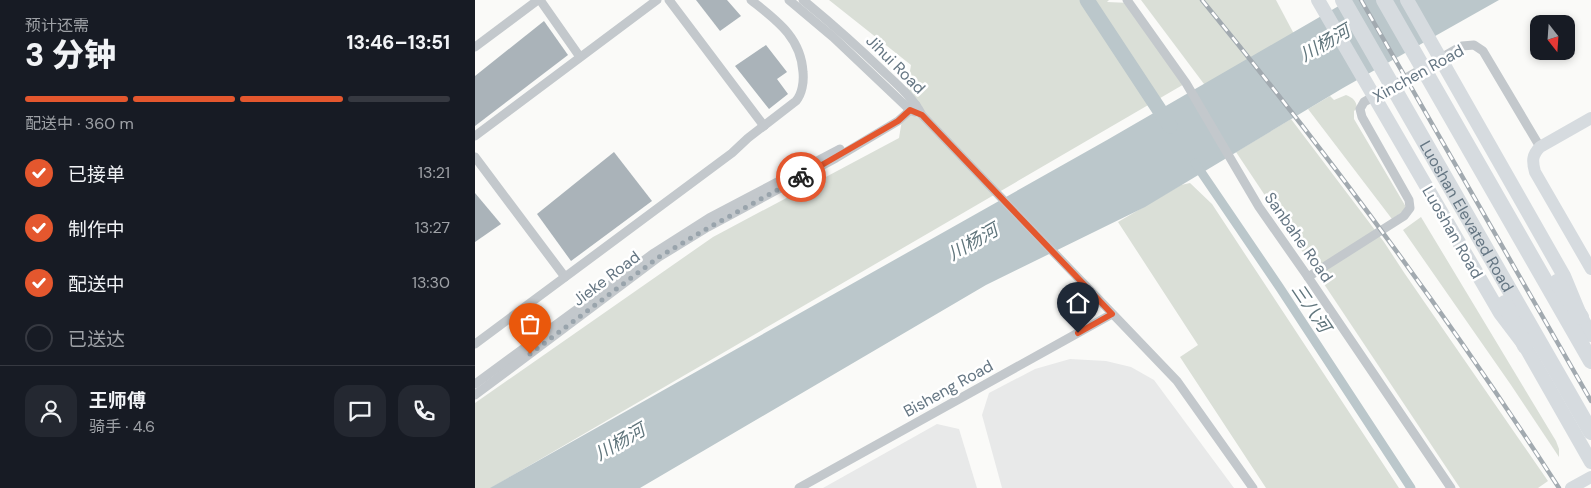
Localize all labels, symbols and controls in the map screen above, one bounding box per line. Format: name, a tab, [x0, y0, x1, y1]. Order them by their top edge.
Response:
text: 预计还需	[25, 15, 89, 36]
north arrow	[1530, 15, 1575, 60]
map controls	[1530, 15, 1575, 60]
water label: 川杨河	[1296, 18, 1357, 67]
text: 13:46–13:51	[347, 30, 450, 55]
street label: Jihui Road	[862, 30, 930, 98]
text: 3 分钟	[25, 34, 116, 76]
street label: Xinchen Road	[1369, 40, 1467, 107]
text: 配送中 · 360 m	[25, 113, 134, 134]
street label: Luoshan Elevated Road	[1415, 137, 1518, 296]
courier	[776, 152, 826, 202]
icon: check	[25, 159, 53, 187]
text: 已接单	[68, 162, 125, 187]
text: 13:21	[418, 162, 450, 183]
icon: bike	[787, 163, 815, 191]
street label: Luoshan Road	[1418, 182, 1488, 282]
street label: Sanbahe Road	[1260, 188, 1338, 287]
icon: check	[25, 214, 53, 242]
text: 制作中	[68, 217, 125, 242]
text: 13:27	[415, 217, 450, 238]
water label: 川杨河	[944, 217, 1005, 266]
street label: Jieke Road	[568, 246, 644, 311]
icon: check	[25, 269, 53, 297]
text: 配送中	[68, 272, 125, 297]
text: 13:30	[412, 272, 450, 293]
water label: 三八河	[1286, 279, 1338, 340]
pin	[1057, 282, 1099, 333]
icon: home	[1064, 289, 1092, 317]
pin	[509, 303, 551, 354]
icon: bag	[516, 310, 544, 338]
text: 已送达	[68, 327, 125, 352]
street label: Bisheng Road	[900, 355, 997, 422]
button: person	[25, 385, 77, 437]
button: chat	[334, 385, 386, 437]
button: phone	[398, 385, 450, 437]
text: 王师傅	[89, 388, 146, 413]
text: 骑手 · 4.6	[89, 416, 155, 437]
water label: 川杨河	[591, 417, 652, 466]

